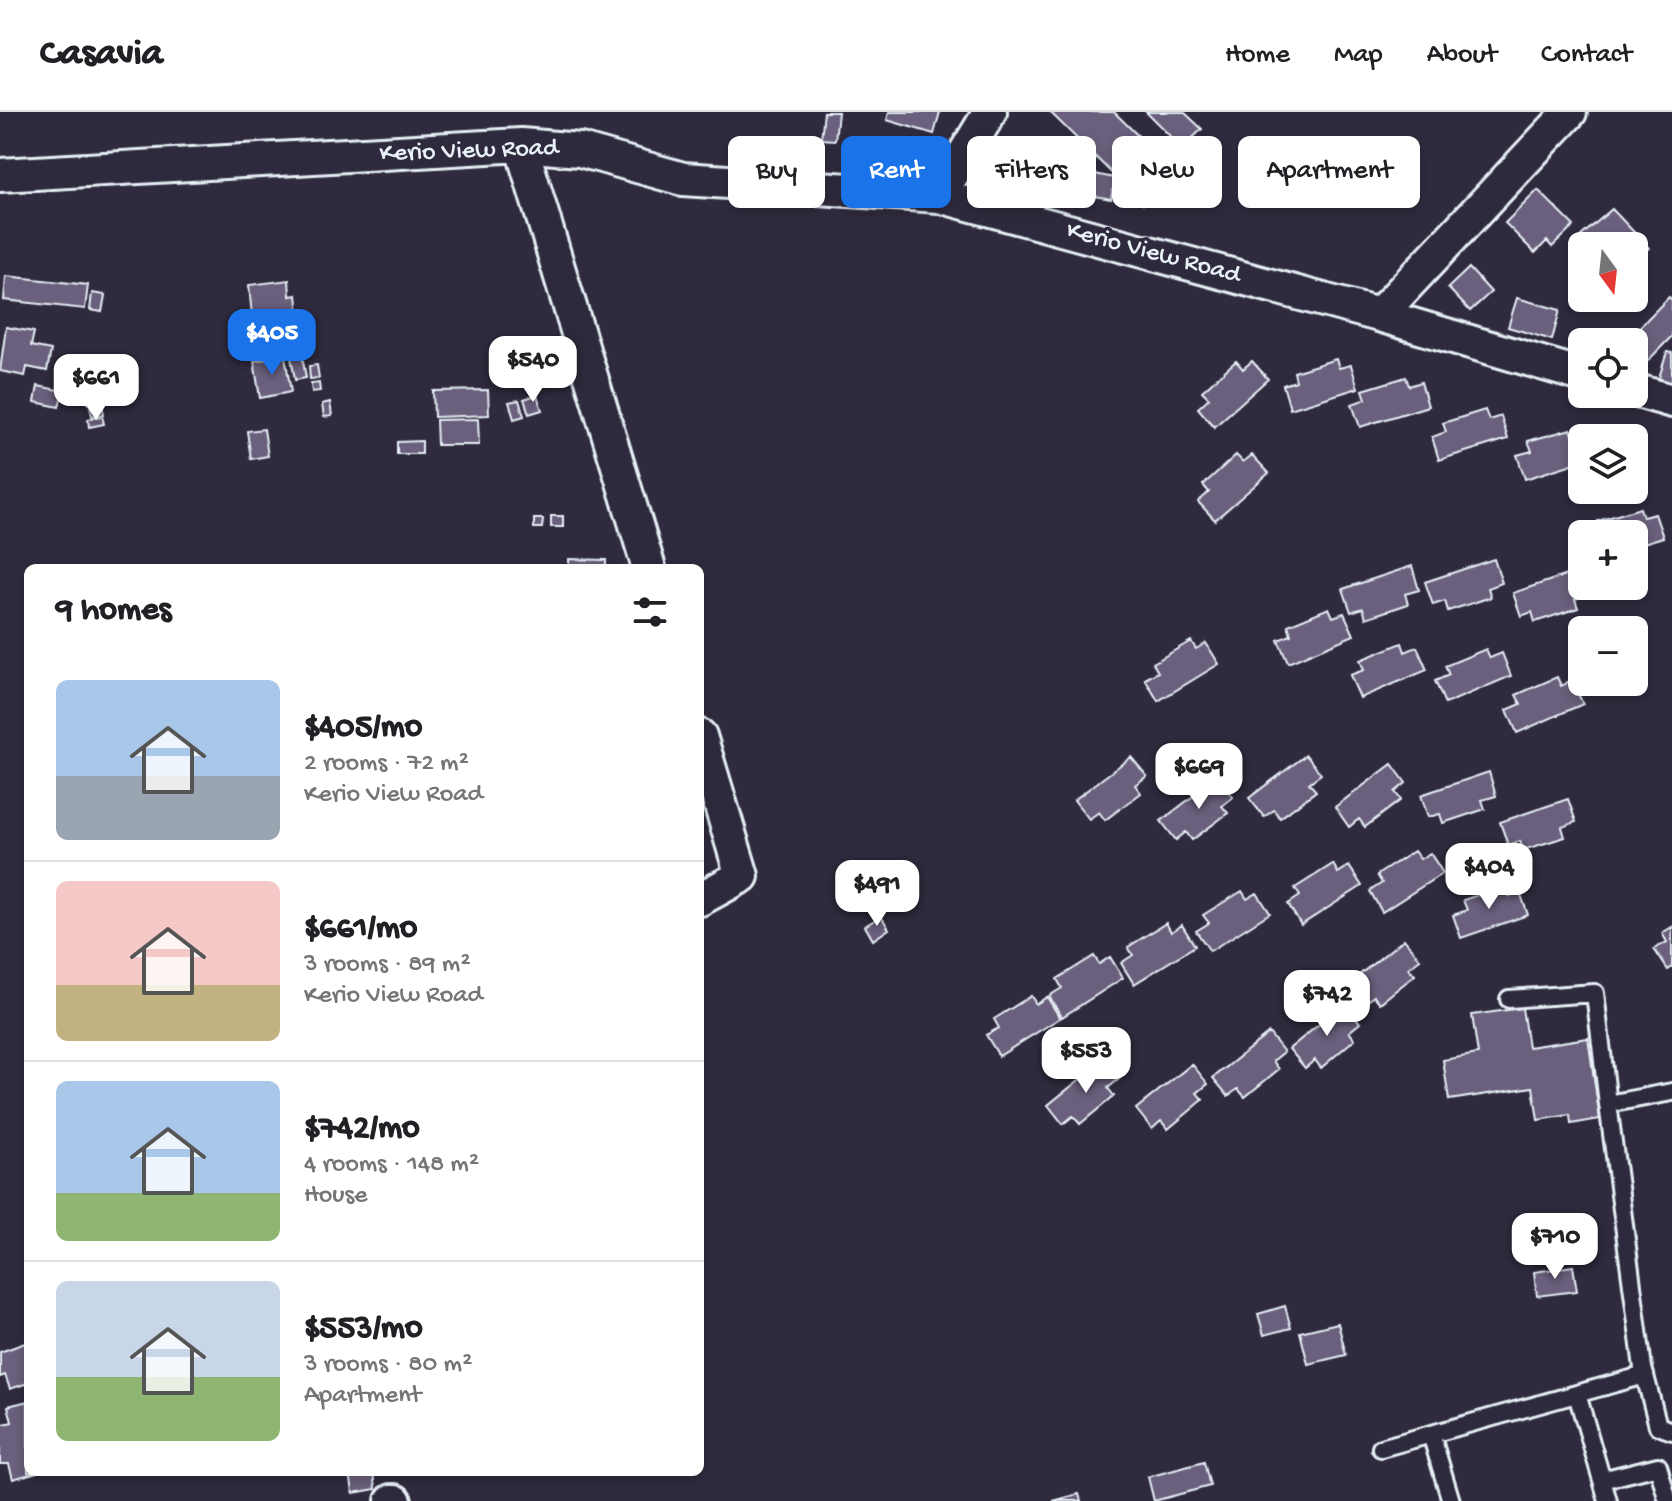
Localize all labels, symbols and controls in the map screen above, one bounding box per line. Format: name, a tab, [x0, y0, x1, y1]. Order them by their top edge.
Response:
text: Casavia	[40, 33, 163, 77]
text: Home	[1225, 39, 1290, 72]
text: Map	[1334, 39, 1383, 72]
text: About	[1427, 39, 1497, 72]
text: Contact	[1541, 39, 1632, 72]
street label: Kerio View Road	[379, 133, 561, 171]
chip: Buy	[728, 136, 825, 208]
chip: Rent	[841, 136, 951, 208]
chip: Filters	[967, 136, 1096, 208]
chip: New	[1112, 136, 1222, 208]
chip: Apartment	[1238, 136, 1420, 208]
street label: Kerio View Road	[1063, 216, 1245, 293]
north arrow	[1568, 232, 1648, 312]
map controls	[1568, 232, 1648, 696]
pin: $405	[225, 309, 319, 377]
text: $405	[246, 319, 298, 350]
button: locate	[1568, 328, 1648, 408]
pin: $540	[486, 336, 580, 404]
text: $540	[507, 346, 559, 377]
pin: $661	[49, 354, 143, 422]
text: $661	[72, 364, 120, 395]
button: layers	[1568, 424, 1648, 504]
button: +	[1568, 520, 1648, 600]
icon: filters	[628, 590, 672, 634]
text: 9 homes	[56, 592, 171, 632]
button: −	[1568, 616, 1648, 696]
text: $405/mo	[304, 709, 423, 749]
icon: home	[120, 712, 216, 808]
pin: $669	[1152, 743, 1246, 811]
text: 2 rooms · 72 m²	[304, 749, 469, 780]
text: $669	[1173, 753, 1225, 784]
text: Kerio View Road	[304, 780, 483, 811]
pin: $404	[1442, 843, 1536, 911]
text: $404	[1463, 853, 1515, 884]
pin: $491	[830, 860, 924, 928]
text: $491	[853, 870, 901, 901]
text: $661/mo	[304, 910, 417, 950]
icon: home	[120, 913, 216, 1009]
text: 3 rooms · 89 m²	[304, 950, 471, 981]
pin: $742	[1280, 970, 1374, 1038]
text: $742	[1302, 980, 1352, 1011]
text: Kerio View Road	[304, 981, 483, 1012]
pin: $553	[1039, 1027, 1133, 1095]
text: $553	[1060, 1037, 1112, 1068]
text: $742/mo	[304, 1110, 420, 1150]
icon: home	[120, 1113, 216, 1209]
text: 4 rooms · 148 m²	[304, 1150, 479, 1181]
text: House	[304, 1181, 368, 1212]
pin: $710	[1508, 1213, 1602, 1281]
text: $710	[1530, 1223, 1580, 1254]
text: $553/mo	[304, 1310, 423, 1350]
icon: home	[120, 1313, 216, 1409]
text: 3 rooms · 80 m²	[304, 1350, 472, 1381]
text: Apartment	[304, 1381, 421, 1412]

